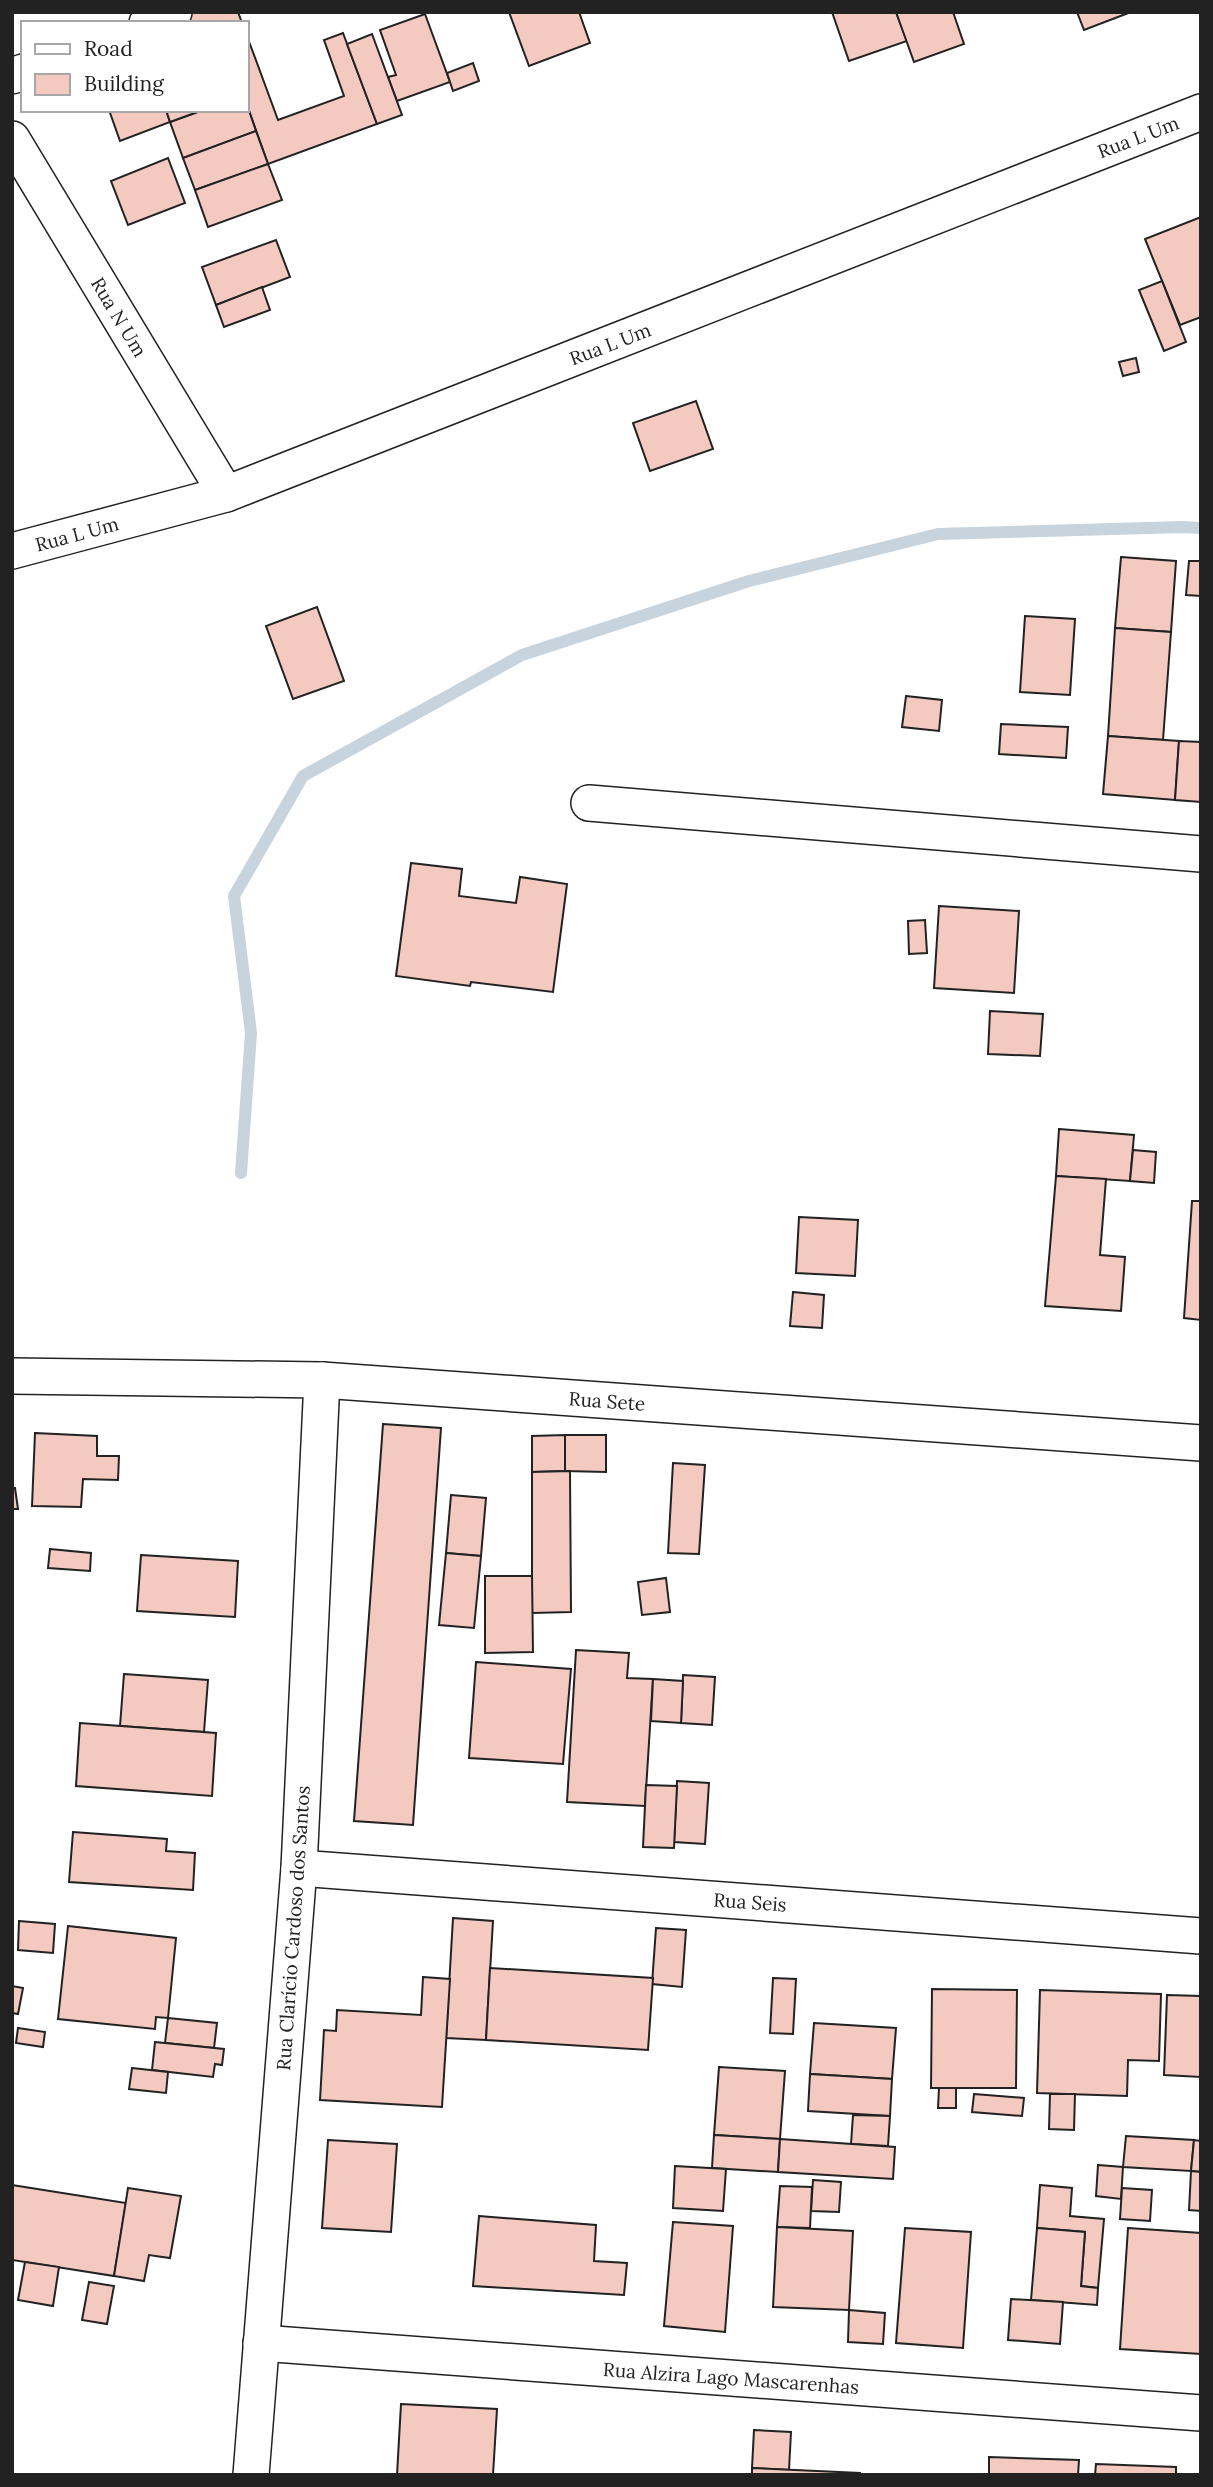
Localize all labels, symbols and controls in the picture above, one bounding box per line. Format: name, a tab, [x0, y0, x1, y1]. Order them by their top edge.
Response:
legend	[21, 21, 248, 112]
text: Road	[84, 35, 133, 62]
text: Building	[84, 70, 164, 97]
street label: Rua L Um	[1094, 111, 1182, 163]
street label: Rua N Um	[86, 273, 152, 361]
street label: Rua L Um	[566, 318, 654, 370]
street label: Rua L Um	[33, 511, 121, 557]
street label: Rua Sete	[568, 1386, 646, 1416]
street label: Rua Clarício Cardoso dos Santos	[271, 1785, 315, 2071]
street label: Rua Seis	[713, 1887, 788, 1917]
street label: Rua Alzira Lago Mascarenhas	[602, 2357, 860, 2399]

